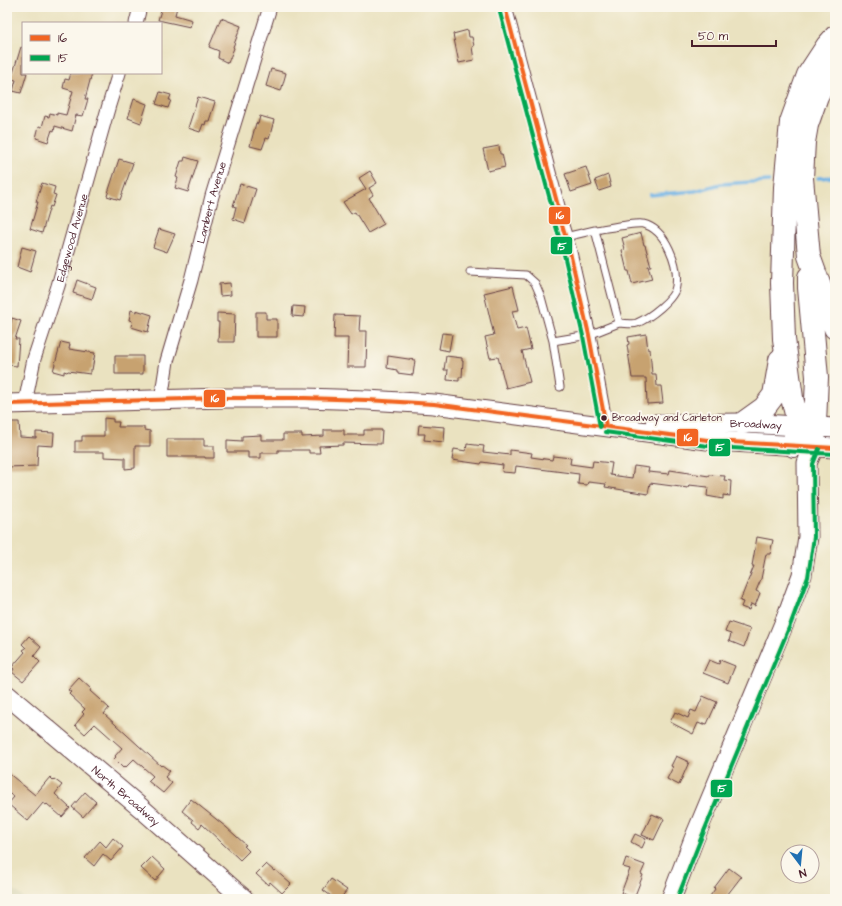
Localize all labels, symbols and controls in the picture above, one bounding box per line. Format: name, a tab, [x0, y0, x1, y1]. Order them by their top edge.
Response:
legend	[22, 22, 162, 74]
scale bar	[692, 22, 776, 48]
text: 50 m	[698, 28, 729, 45]
text: 16	[58, 30, 68, 47]
text: 15	[58, 50, 69, 67]
street label: Lambert Avenue	[193, 160, 230, 245]
street label: Edgewood Avenue	[52, 192, 91, 283]
line badge: 16	[548, 206, 571, 225]
text: 16	[556, 208, 564, 223]
line badge: 15	[550, 236, 573, 255]
text: 15	[557, 239, 567, 254]
line badge: 16	[203, 389, 226, 408]
text: 16	[211, 391, 219, 406]
place label: Broadway and Carleton	[612, 411, 722, 426]
marker: Broadway and Carleton	[599, 413, 609, 423]
street label: Broadway	[730, 415, 782, 434]
line badge: 16	[676, 428, 699, 447]
text: 16	[684, 430, 692, 445]
line badge: 15	[708, 438, 731, 457]
text: 15	[715, 440, 725, 455]
street label: North Broadway	[89, 762, 164, 830]
line badge: 15	[710, 779, 733, 798]
text: 15	[717, 781, 727, 796]
north arrow	[780, 844, 820, 884]
text: N	[797, 865, 808, 881]

